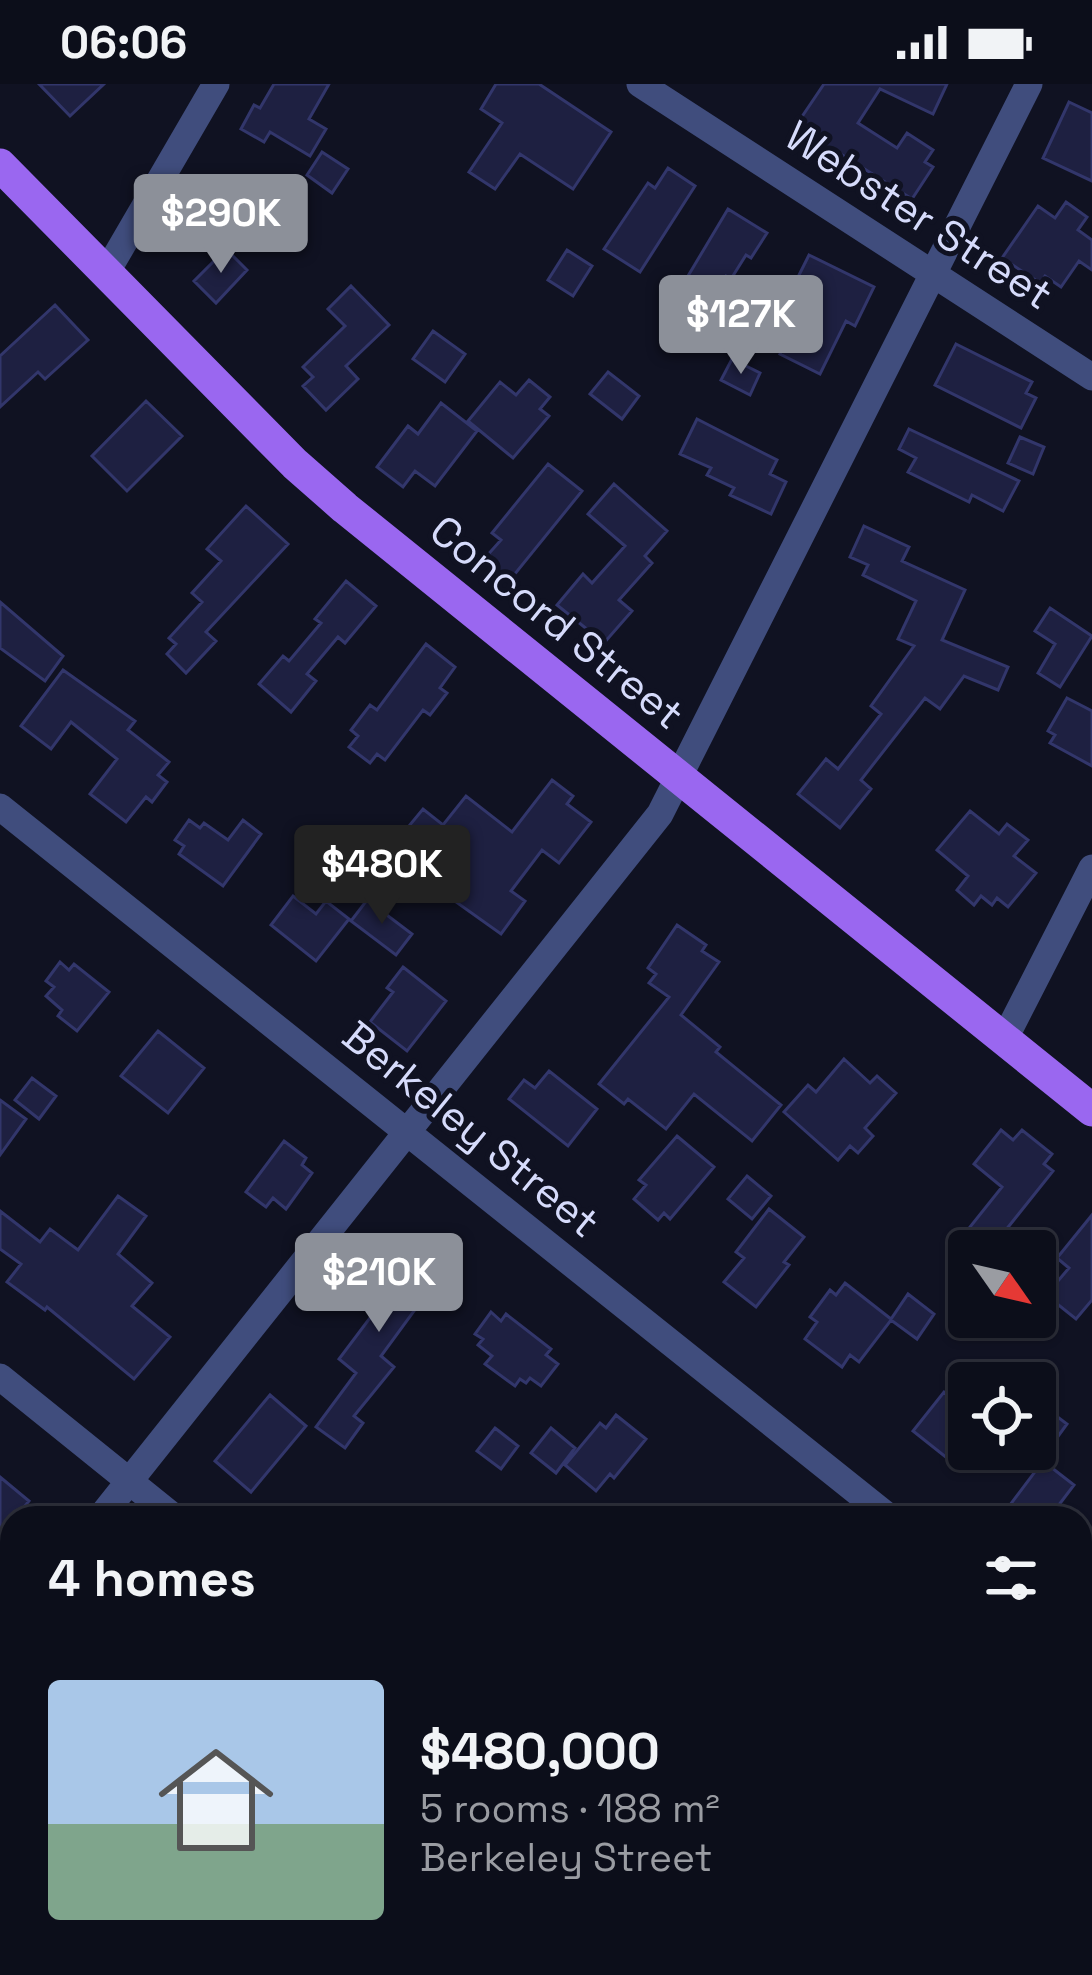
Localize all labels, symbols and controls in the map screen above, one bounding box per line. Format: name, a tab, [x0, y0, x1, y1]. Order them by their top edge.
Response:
text: 06:06	[60, 14, 187, 71]
street label: Webster Street	[775, 109, 1063, 321]
pin: $290K	[137, 174, 305, 276]
text: $290K	[161, 188, 281, 237]
pin: $127K	[657, 275, 825, 377]
text: $127K	[686, 289, 796, 338]
street label: Concord Street	[419, 504, 695, 740]
pin: $480K	[298, 825, 466, 927]
text: $480K	[321, 839, 443, 888]
street label: Berkeley Street	[332, 1009, 610, 1249]
north arrow	[948, 1230, 1056, 1338]
map controls	[948, 1230, 1056, 1470]
pin: $210K	[295, 1233, 463, 1335]
text: $210K	[322, 1247, 436, 1296]
button: locate	[948, 1362, 1056, 1470]
icon: filters	[978, 1545, 1044, 1611]
text: 4 homes	[48, 1546, 256, 1611]
text: $480,000	[420, 1719, 660, 1784]
icon: home	[144, 1728, 288, 1872]
text: 5 rooms · 188 m²	[420, 1784, 720, 1833]
text: Berkeley Street	[420, 1833, 712, 1882]

